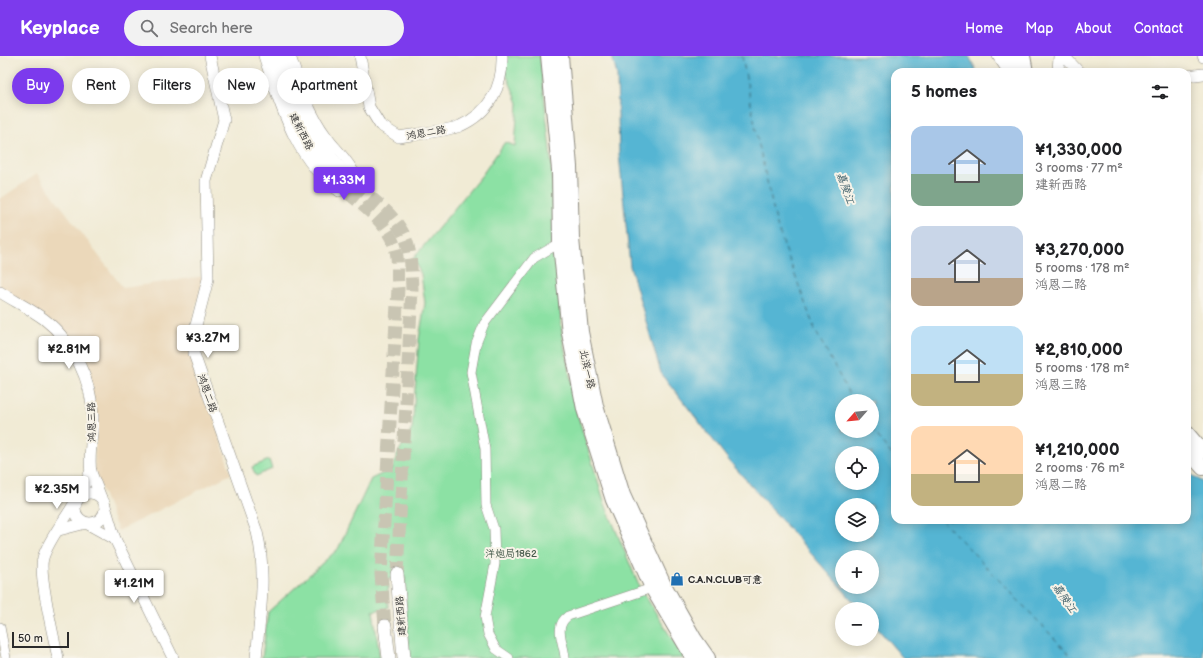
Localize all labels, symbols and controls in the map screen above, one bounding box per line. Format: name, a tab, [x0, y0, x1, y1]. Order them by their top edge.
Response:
search box	[124, 10, 404, 46]
text: Keyplace	[20, 17, 100, 40]
icon: search	[138, 17, 160, 39]
text: Search here	[170, 19, 253, 38]
text: Home	[965, 20, 1003, 37]
text: Map	[1025, 20, 1053, 37]
text: About	[1075, 20, 1112, 37]
text: Contact	[1134, 20, 1183, 37]
chip: Buy	[12, 68, 64, 104]
chip: Rent	[72, 68, 130, 104]
chip: Filters	[138, 68, 205, 104]
chip: New	[213, 68, 269, 104]
chip: Apartment	[277, 68, 372, 104]
icon: filters	[1149, 81, 1171, 103]
text: 5 homes	[911, 82, 977, 102]
street label: 建新西路	[287, 111, 316, 152]
street label: 鸿恩二路	[405, 124, 447, 142]
text: ¥1,330,000	[1035, 140, 1122, 160]
icon: home	[943, 142, 991, 190]
text: 3 rooms · 77 m²	[1035, 160, 1123, 176]
pin: ¥1.33M	[311, 167, 377, 201]
water label: 嘉陵江	[834, 170, 857, 207]
text: ¥1.33M	[323, 172, 365, 188]
text: 建新西路	[1035, 177, 1087, 193]
text: ¥3,270,000	[1035, 240, 1124, 260]
icon: home	[943, 242, 991, 290]
text: 5 rooms · 178 m²	[1035, 260, 1130, 276]
text: 鸿恩二路	[1035, 277, 1087, 293]
pin: ¥3.27M	[175, 325, 241, 359]
text: ¥3.27M	[186, 330, 230, 346]
pin: ¥2.81M	[36, 336, 102, 370]
text: ¥2,810,000	[1035, 340, 1123, 360]
text: ¥2.81M	[47, 341, 91, 357]
icon: home	[943, 342, 991, 390]
street label: 北滨一路	[577, 348, 597, 390]
text: 5 rooms · 178 m²	[1035, 360, 1130, 376]
street label: 鸿恩二路	[195, 372, 219, 414]
text: 鸿恩三路	[1035, 377, 1087, 393]
north arrow	[835, 394, 879, 438]
map controls	[835, 394, 879, 646]
street label: 鸿恩三路	[86, 402, 98, 442]
text: ¥1,210,000	[1035, 440, 1120, 460]
icon: home	[943, 442, 991, 490]
button: locate	[835, 446, 879, 490]
text: 2 rooms · 76 m²	[1035, 460, 1125, 476]
pin: ¥2.35M	[24, 476, 90, 510]
text: 鸿恩二路	[1035, 477, 1087, 493]
text: ¥2.35M	[35, 481, 79, 497]
button: layers	[835, 498, 879, 542]
park label: 洋炮局1862	[485, 548, 537, 560]
button: +	[835, 550, 879, 594]
pin: ¥1.21M	[101, 570, 167, 604]
shop icon: C.A.N.CLUB可意	[669, 571, 685, 587]
place label: C.A.N.CLUB可意	[688, 574, 762, 586]
text: ¥1.21M	[114, 575, 154, 591]
water label: 嘉陵江	[1050, 581, 1080, 616]
street label: 建新西路	[394, 596, 408, 636]
button: −	[835, 602, 879, 646]
scale bar	[12, 630, 69, 649]
text: 50 m	[18, 632, 43, 645]

